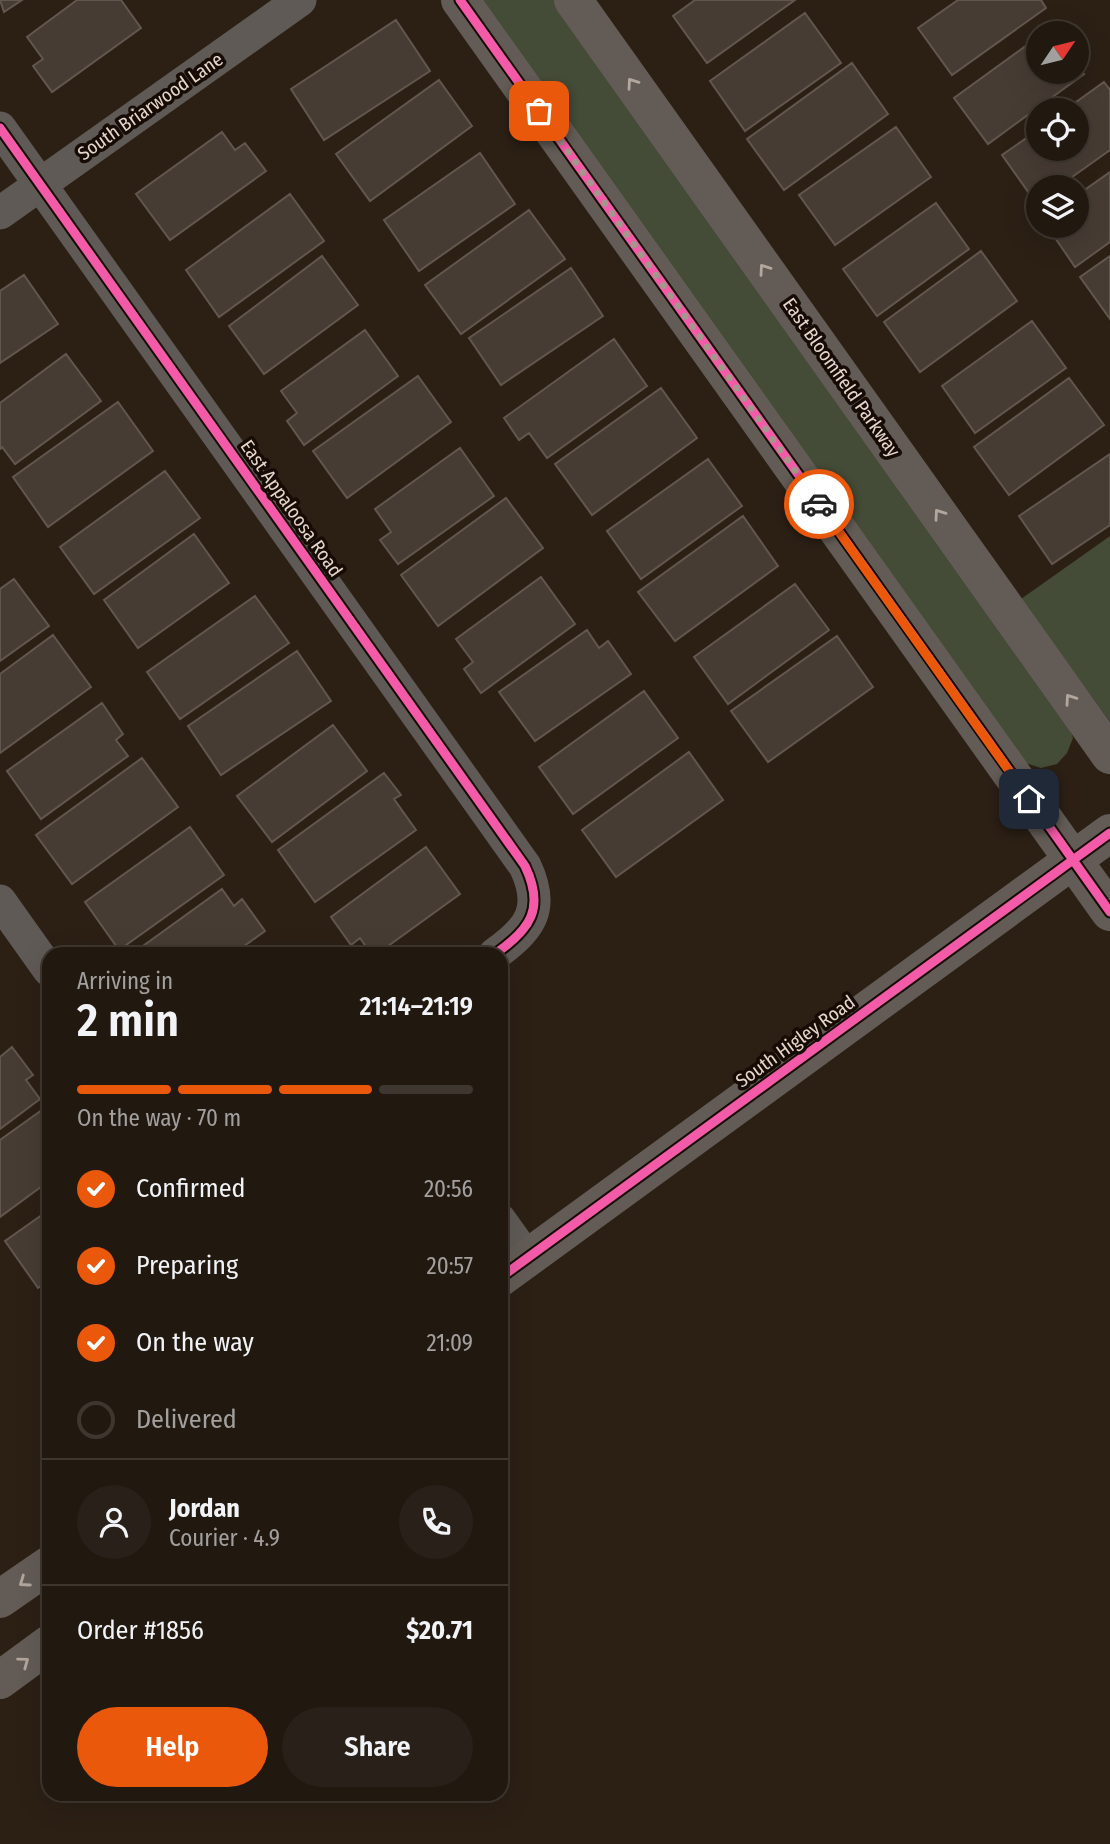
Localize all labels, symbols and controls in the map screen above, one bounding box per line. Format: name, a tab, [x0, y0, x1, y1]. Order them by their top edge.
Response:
north arrow	[1026, 21, 1088, 84]
map controls	[1026, 21, 1089, 238]
street label: South Briarwood Lane	[73, 48, 227, 165]
one-way arrow	[628, 78, 640, 91]
pin	[509, 81, 569, 141]
icon: bag	[520, 92, 558, 130]
button: locate	[1026, 98, 1089, 161]
button: layers	[1026, 175, 1089, 238]
one-way arrow	[760, 264, 772, 276]
street label: East Bloomfield Parkway	[778, 293, 905, 462]
street label: East Appaloosa Road	[236, 435, 347, 581]
courier	[784, 469, 854, 539]
icon: car	[800, 485, 838, 523]
one-way arrow	[935, 509, 947, 522]
one-way arrow	[1066, 694, 1079, 707]
pin	[999, 769, 1059, 829]
icon: home	[1010, 780, 1048, 818]
text: Arriving in	[77, 967, 173, 995]
street label: South Higley Road	[731, 990, 859, 1092]
text: 21:14–21:19	[359, 991, 473, 1022]
text: 2 min	[77, 993, 179, 1048]
text: On the way · 70 m	[77, 1104, 241, 1132]
icon: check	[77, 1170, 115, 1208]
text: Confirmed	[136, 1173, 246, 1204]
text: 20:56	[424, 1175, 473, 1203]
icon: check	[77, 1247, 115, 1285]
text: Preparing	[136, 1250, 238, 1281]
text: 20:57	[427, 1252, 473, 1280]
icon: check	[77, 1324, 115, 1362]
text: On the way	[136, 1327, 254, 1358]
text: 21:09	[427, 1329, 473, 1357]
text: Delivered	[136, 1404, 237, 1435]
button: person	[77, 1485, 151, 1559]
button: phone	[399, 1485, 473, 1559]
text: Jordan	[169, 1493, 240, 1524]
text: Courier · 4.9	[169, 1524, 280, 1552]
one-way arrow	[19, 1574, 32, 1587]
text: Order #1856	[77, 1615, 204, 1646]
text: $20.71	[406, 1615, 473, 1646]
one-way arrow	[17, 1658, 29, 1670]
button: Help	[77, 1707, 268, 1787]
button: Share	[282, 1707, 473, 1787]

